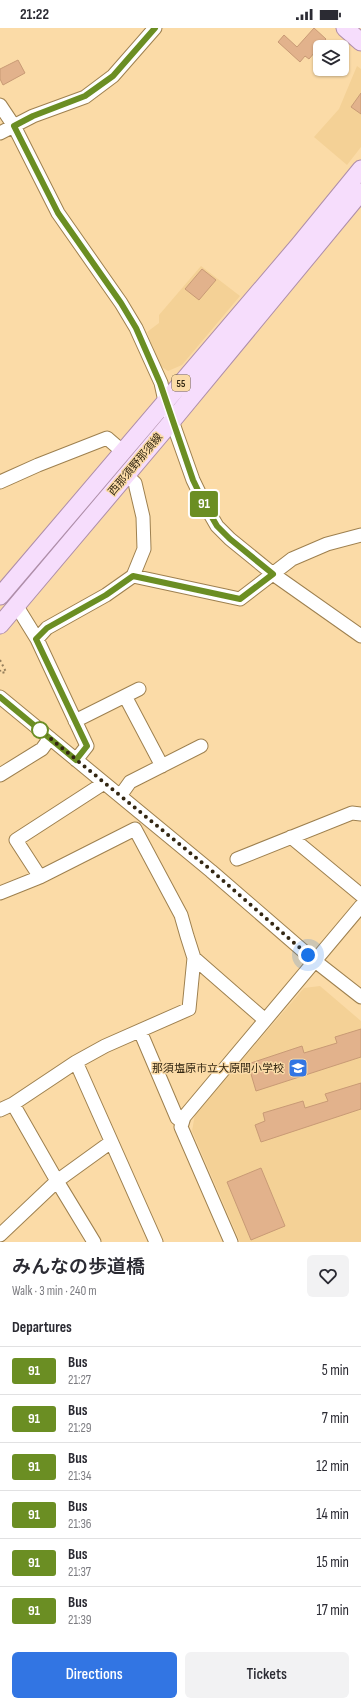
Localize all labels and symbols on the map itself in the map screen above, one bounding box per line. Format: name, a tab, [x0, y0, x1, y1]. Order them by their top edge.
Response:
road number: 55	[172, 375, 190, 391]
street label: 西那須野那須線	[106, 431, 165, 498]
line badge: 91	[186, 491, 222, 517]
unlabelled marker	[31, 721, 49, 739]
your location	[298, 945, 318, 965]
school or university icon: 那須塩原市立大原間小学校	[287, 1057, 309, 1079]
place label: 那須塩原市立大原間小学校	[152, 1062, 284, 1075]

